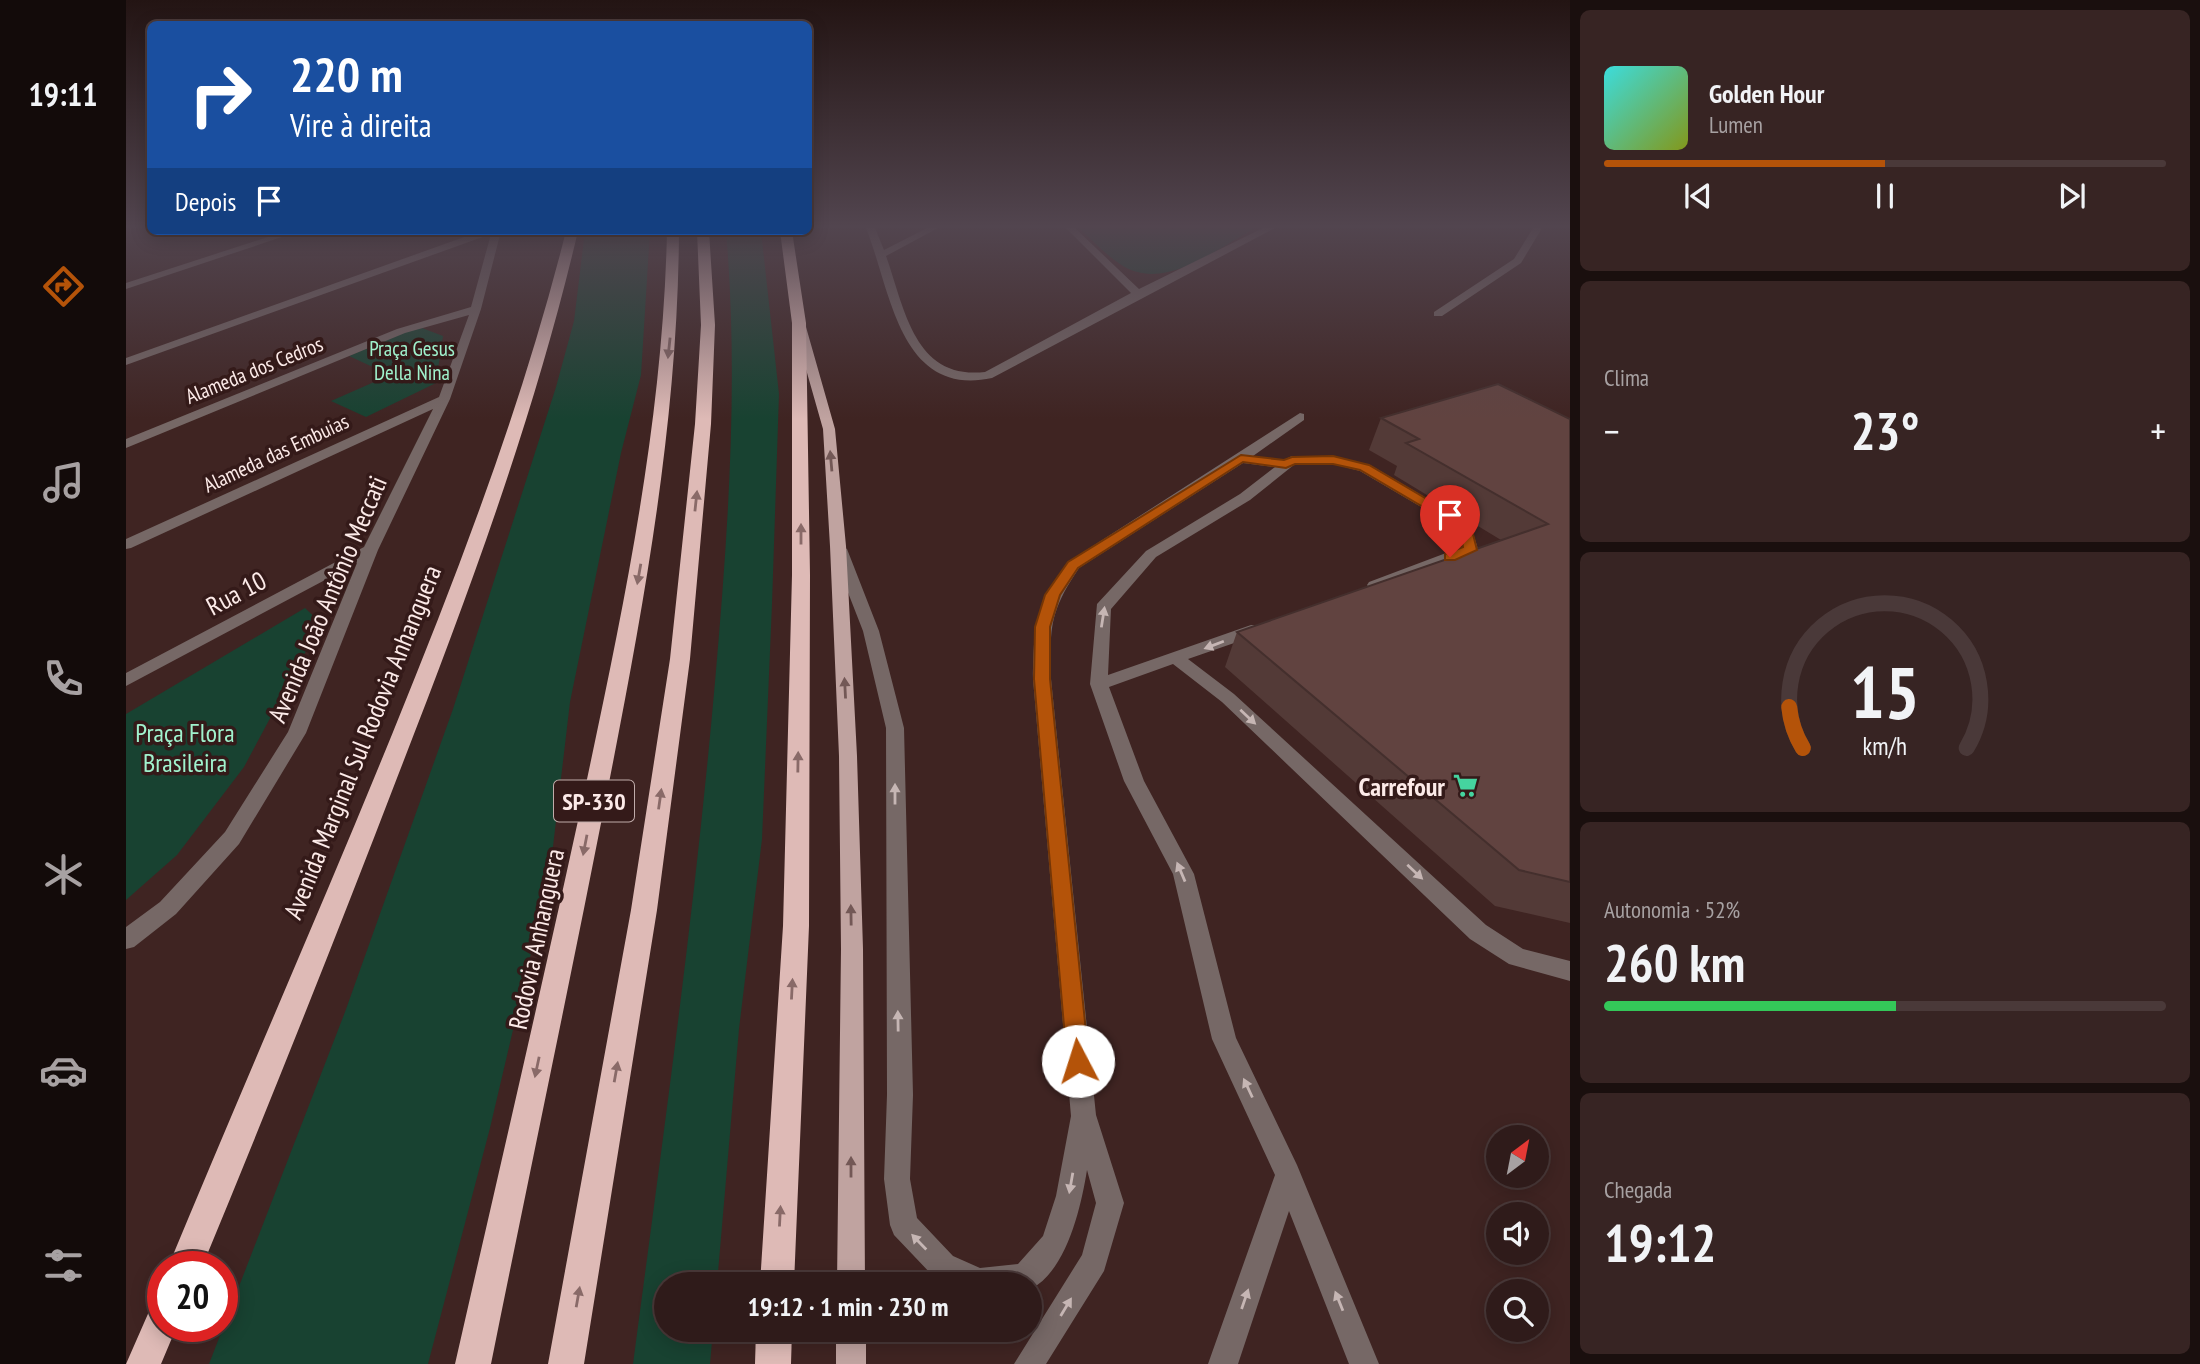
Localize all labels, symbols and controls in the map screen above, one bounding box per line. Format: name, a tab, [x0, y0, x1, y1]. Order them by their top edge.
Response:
text: 220 m	[290, 42, 403, 106]
icon: right	[175, 49, 266, 140]
text: 19:11	[28, 73, 98, 115]
text: Golden Hour	[1709, 77, 1824, 110]
text: Vire à direita	[290, 104, 431, 146]
text: Lumen	[1709, 110, 1763, 139]
icon: previous	[1679, 177, 1717, 215]
icon: pause	[1866, 177, 1904, 215]
icon: next	[2053, 177, 2091, 215]
icon: arrive	[250, 182, 288, 220]
text: Depois	[175, 185, 236, 218]
icon: directions	[39, 262, 88, 311]
street label: Alameda dos Cedros	[181, 330, 327, 410]
park label: Praça Gesus Della Nina	[369, 335, 455, 386]
one-way arrow	[663, 337, 674, 359]
text: Clima	[1604, 363, 1649, 392]
text: 23°	[1851, 397, 1919, 464]
text: −	[1604, 406, 1620, 455]
text: +	[2150, 406, 2166, 455]
street label: Alameda das Embuias	[199, 407, 353, 499]
one-way arrow	[825, 450, 836, 472]
icon: music	[39, 458, 88, 507]
street label: Avenida João Antônio Meccati	[260, 471, 394, 727]
pin	[1420, 485, 1480, 557]
one-way arrow	[690, 489, 701, 511]
icon: arrive	[1431, 496, 1469, 534]
one-way arrow	[795, 523, 807, 545]
street label: Avenida Marginal Sul Rodovia Anhanguera	[276, 560, 448, 924]
one-way arrow	[633, 563, 644, 585]
street label: Rua 10	[200, 564, 272, 622]
one-way arrow	[1098, 605, 1109, 627]
one-way arrow	[1204, 639, 1225, 650]
text: 15	[1850, 644, 1920, 738]
icon: phone	[39, 654, 88, 703]
one-way arrow	[839, 677, 850, 699]
one-way arrow	[1239, 709, 1256, 725]
park label: Praça Flora Brasileira	[135, 716, 235, 779]
text: km/h	[1863, 730, 1907, 762]
one-way arrow	[792, 751, 804, 773]
place label: Carrefour	[1358, 770, 1445, 803]
supermarket icon: Carrefour	[1451, 772, 1479, 800]
road number: SP-330	[554, 780, 634, 822]
one-way arrow	[889, 782, 901, 804]
one-way arrow	[654, 788, 665, 810]
one-way arrow	[579, 834, 590, 856]
street label: Rodovia Anhanguera	[501, 846, 571, 1032]
icon: climate	[39, 850, 88, 899]
one-way arrow	[1175, 862, 1187, 882]
one-way arrow	[1406, 864, 1423, 880]
text: Autonomia · 52%	[1604, 895, 1740, 924]
one-way arrow	[846, 904, 857, 926]
text: 260 km	[1604, 929, 1745, 996]
one-way arrow	[787, 978, 798, 1000]
one-way arrow	[892, 1010, 904, 1032]
position arrow	[1041, 1024, 1115, 1098]
icon: car	[39, 1046, 88, 1095]
one-way arrow	[532, 1056, 543, 1078]
one-way arrow	[611, 1061, 622, 1083]
one-way arrow	[1242, 1078, 1253, 1098]
north arrow	[1486, 1125, 1549, 1188]
map controls	[1486, 1125, 1549, 1342]
one-way arrow	[845, 1156, 857, 1178]
one-way arrow	[1066, 1172, 1077, 1194]
text: Chegada	[1604, 1175, 1672, 1204]
button: sound	[1486, 1202, 1549, 1265]
one-way arrow	[775, 1205, 786, 1227]
text: 19:12	[1604, 1209, 1716, 1276]
one-way arrow	[912, 1234, 928, 1251]
icon: filters	[39, 1241, 88, 1290]
speed limit sign: 20	[147, 1251, 238, 1342]
button: search	[1486, 1279, 1549, 1342]
one-way arrow	[573, 1286, 584, 1308]
one-way arrow	[1240, 1289, 1251, 1310]
text: 19:12 · 1 min · 230 m	[748, 1290, 948, 1323]
one-way arrow	[1333, 1290, 1344, 1311]
one-way arrow	[1060, 1297, 1073, 1316]

